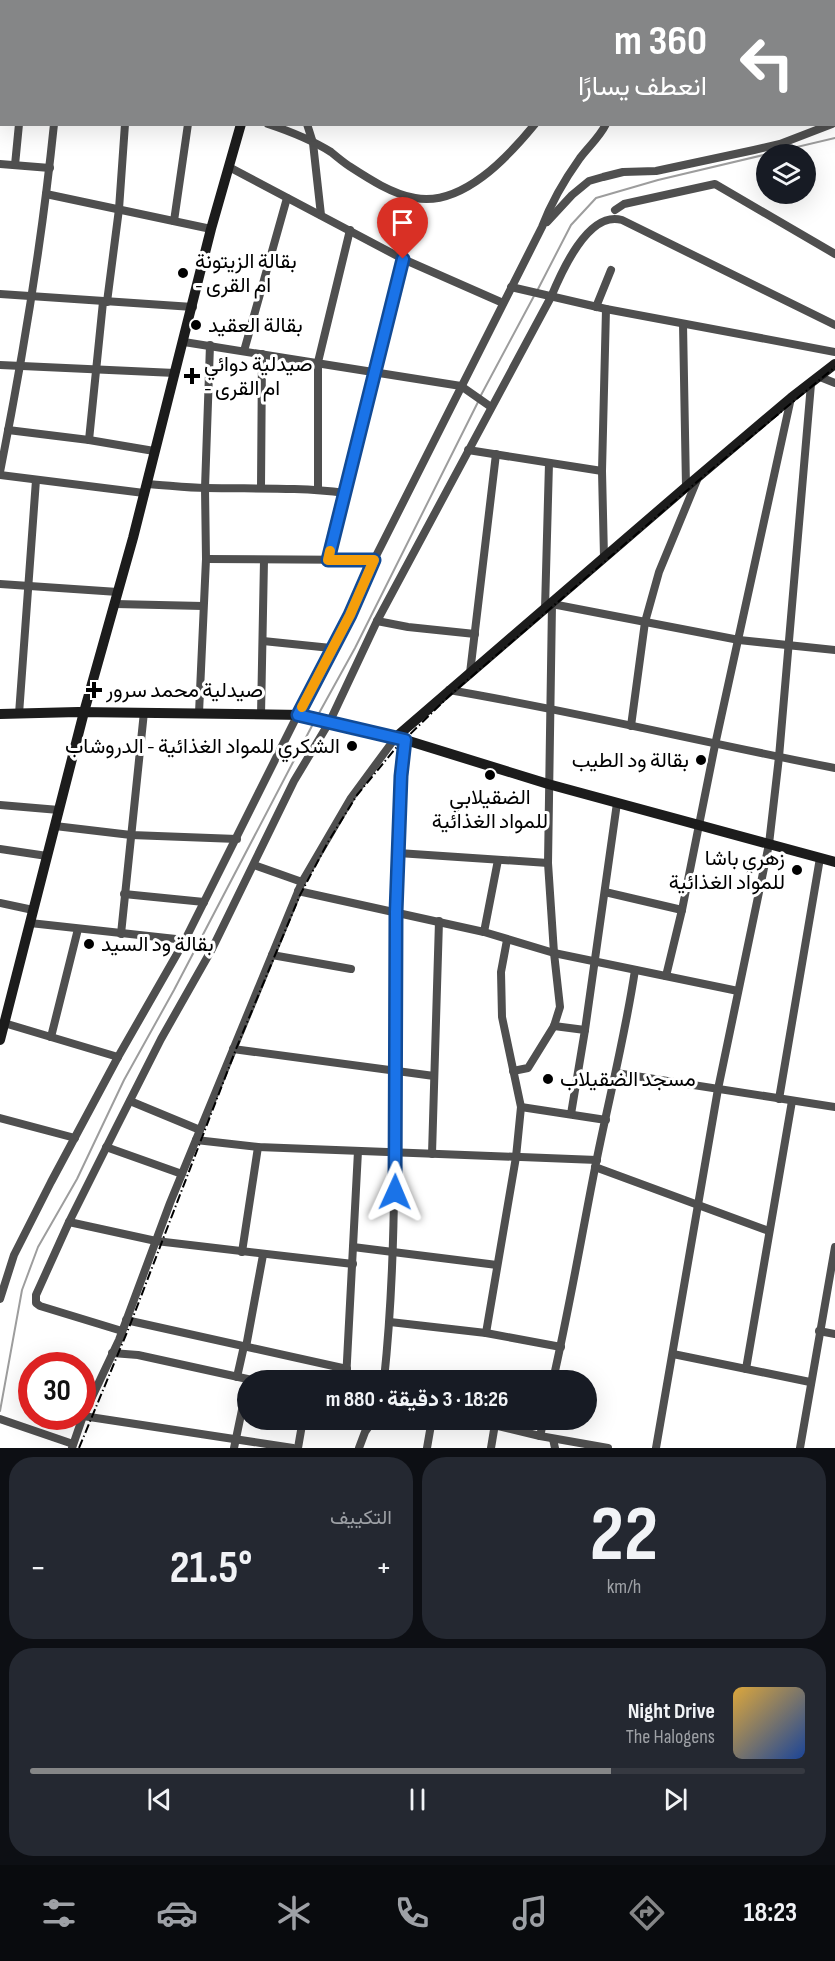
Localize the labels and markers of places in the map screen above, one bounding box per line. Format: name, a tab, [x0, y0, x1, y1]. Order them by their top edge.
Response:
pin	[377, 197, 428, 259]
place label: بقالة الزيتونة - ام القرى	[195, 249, 297, 299]
marker: بقالة الزيتونة - ام القرى	[176, 266, 190, 280]
place label: بقالة العقيد	[208, 313, 303, 338]
marker: بقالة العقيد	[189, 318, 203, 332]
place label: صيدلية دوائي - ام القرى	[204, 352, 313, 402]
marker: صيدلية دوائي - ام القرى	[185, 369, 199, 383]
place label: صيدلية محمد سرور	[105, 678, 263, 703]
marker: صيدلية محمد سرور	[87, 683, 101, 697]
place label: الشكري للمواد الغذائية - الدروشاب	[65, 734, 340, 763]
marker: الشكري للمواد الغذائية - الدروشاب	[345, 739, 359, 753]
place label: بقالة ود الطيب	[572, 748, 689, 773]
marker: بقالة ود الطيب	[694, 753, 708, 767]
marker: الضقيلابي للمواد الغذائية	[483, 768, 497, 782]
place label: الضقيلابي للمواد الغذائية	[432, 785, 548, 834]
place label: زهري باشا للمواد الغذائية	[669, 846, 785, 895]
marker: زهري باشا للمواد الغذائية	[790, 863, 804, 877]
place label: بقالة ود السيد	[101, 932, 214, 957]
marker: بقالة ود السيد	[82, 937, 96, 951]
place label: مسجد الضقيلاب	[560, 1067, 696, 1092]
marker: مسجد الضقيلاب	[541, 1072, 555, 1086]

